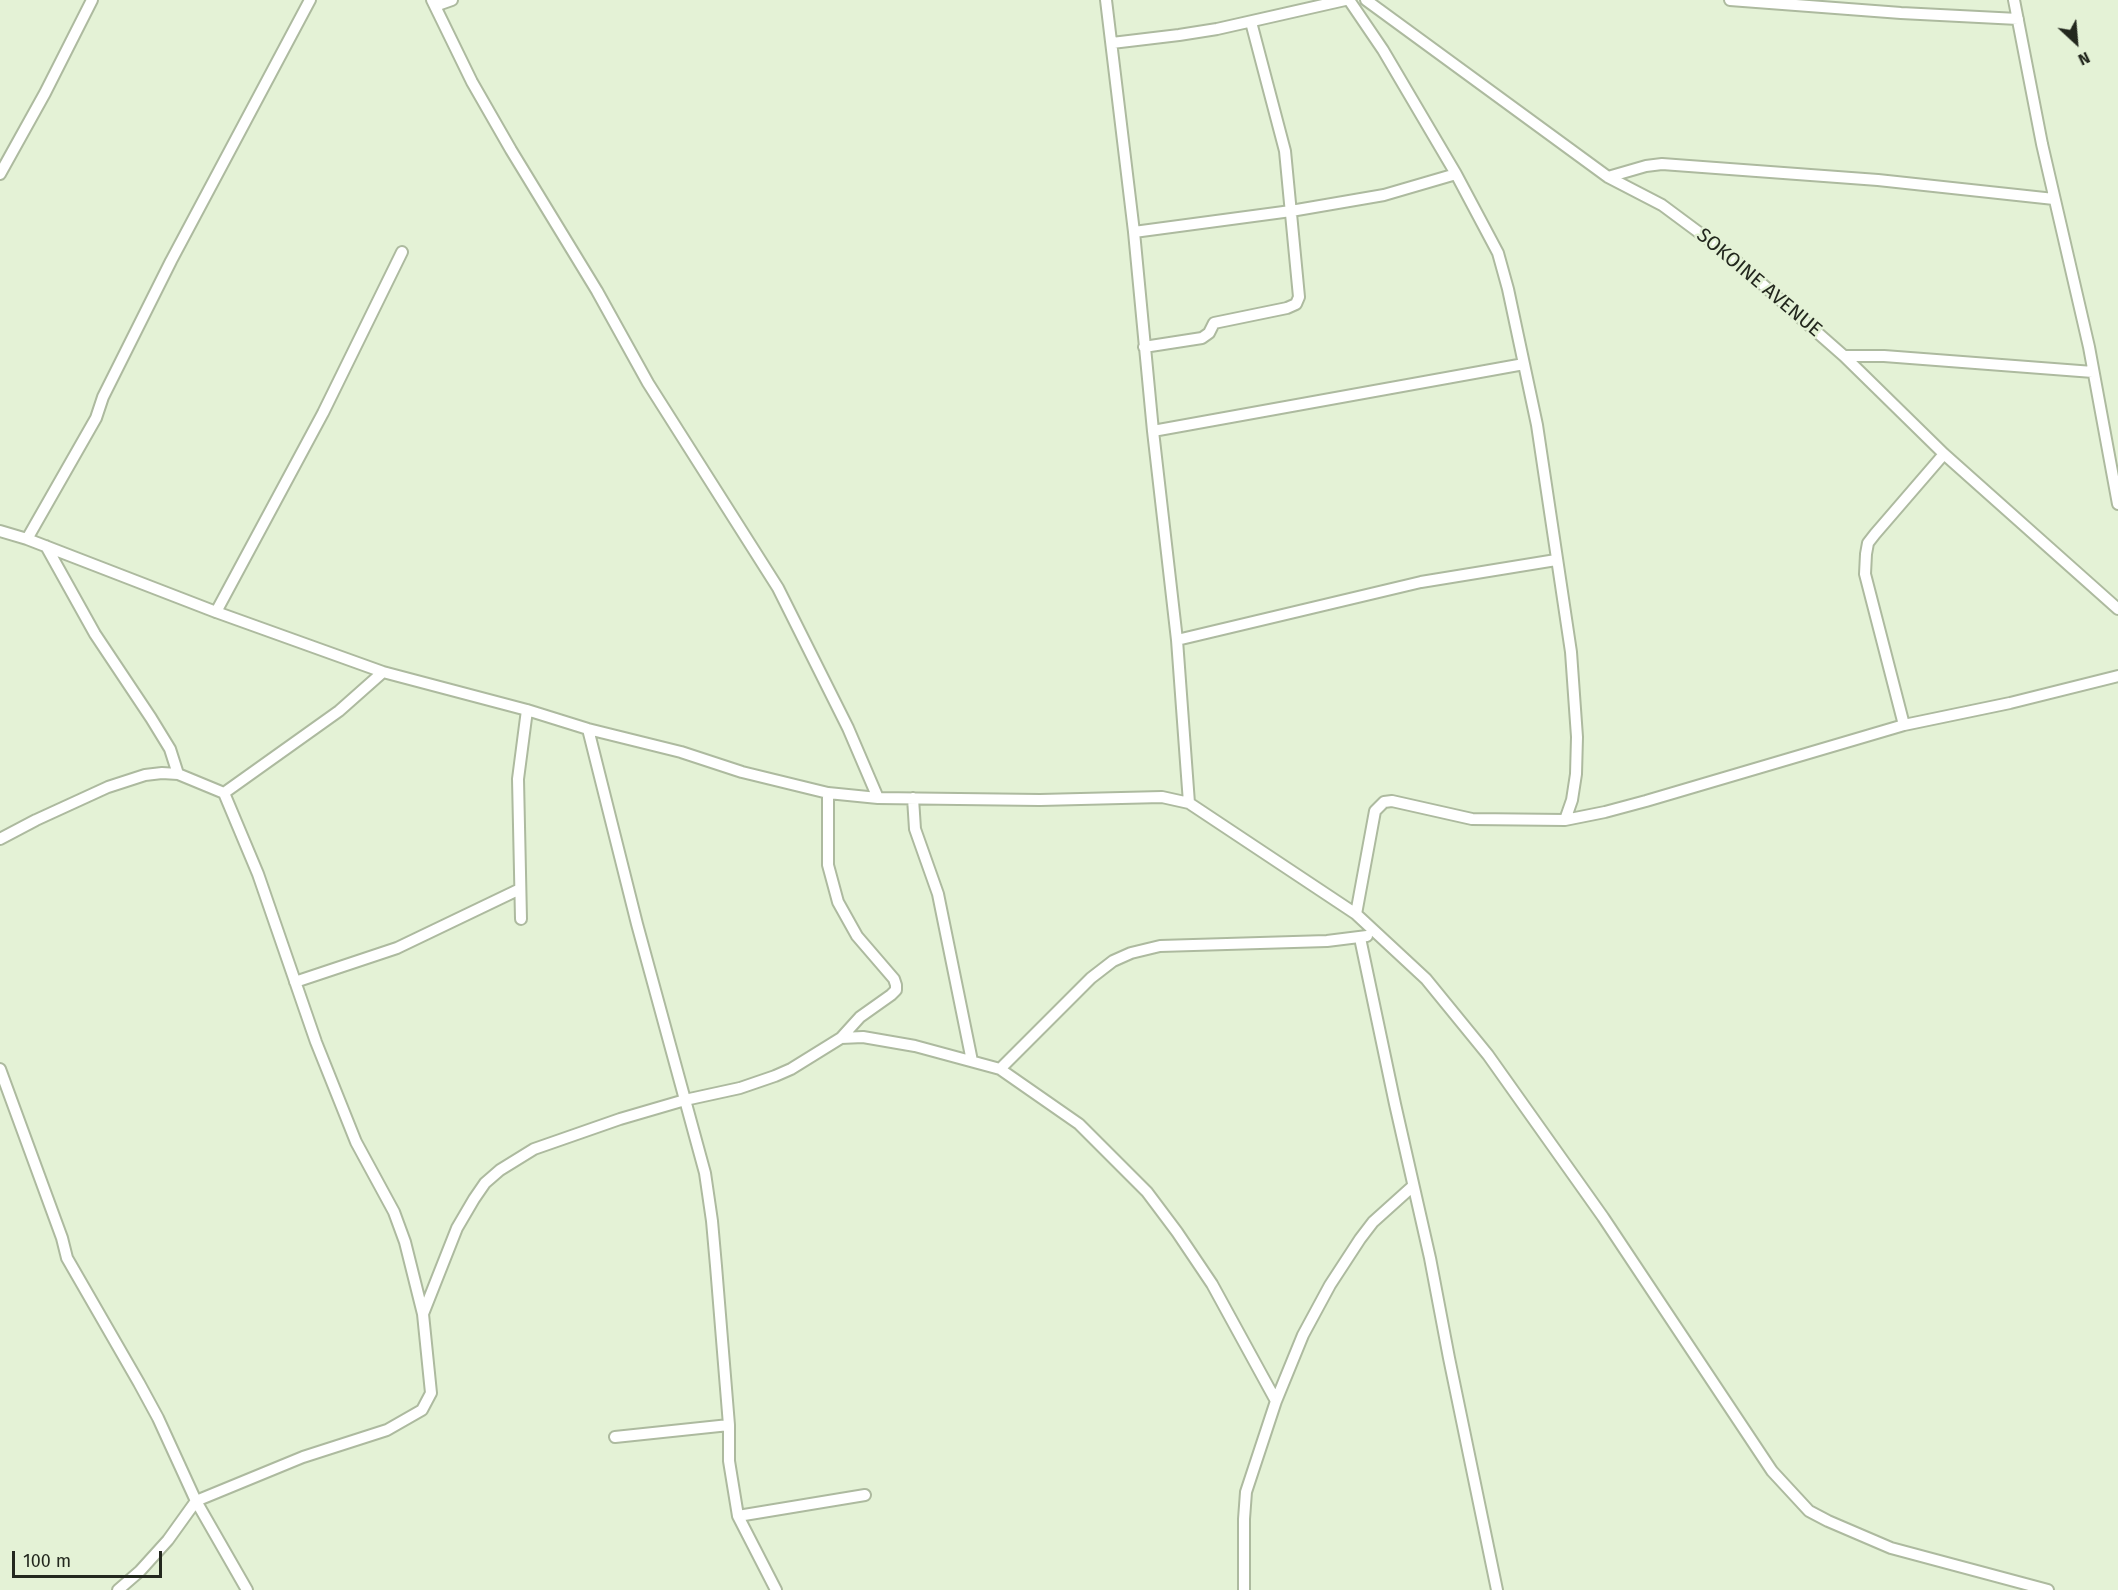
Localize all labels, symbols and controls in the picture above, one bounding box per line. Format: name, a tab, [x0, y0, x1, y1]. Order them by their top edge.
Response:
north arrow	[2046, 12, 2106, 72]
text: N	[2075, 48, 2093, 69]
street label: SOKOINE AVENUE	[1691, 224, 1827, 342]
scale bar	[15, 1539, 165, 1577]
text: 100 m	[23, 1550, 71, 1572]

